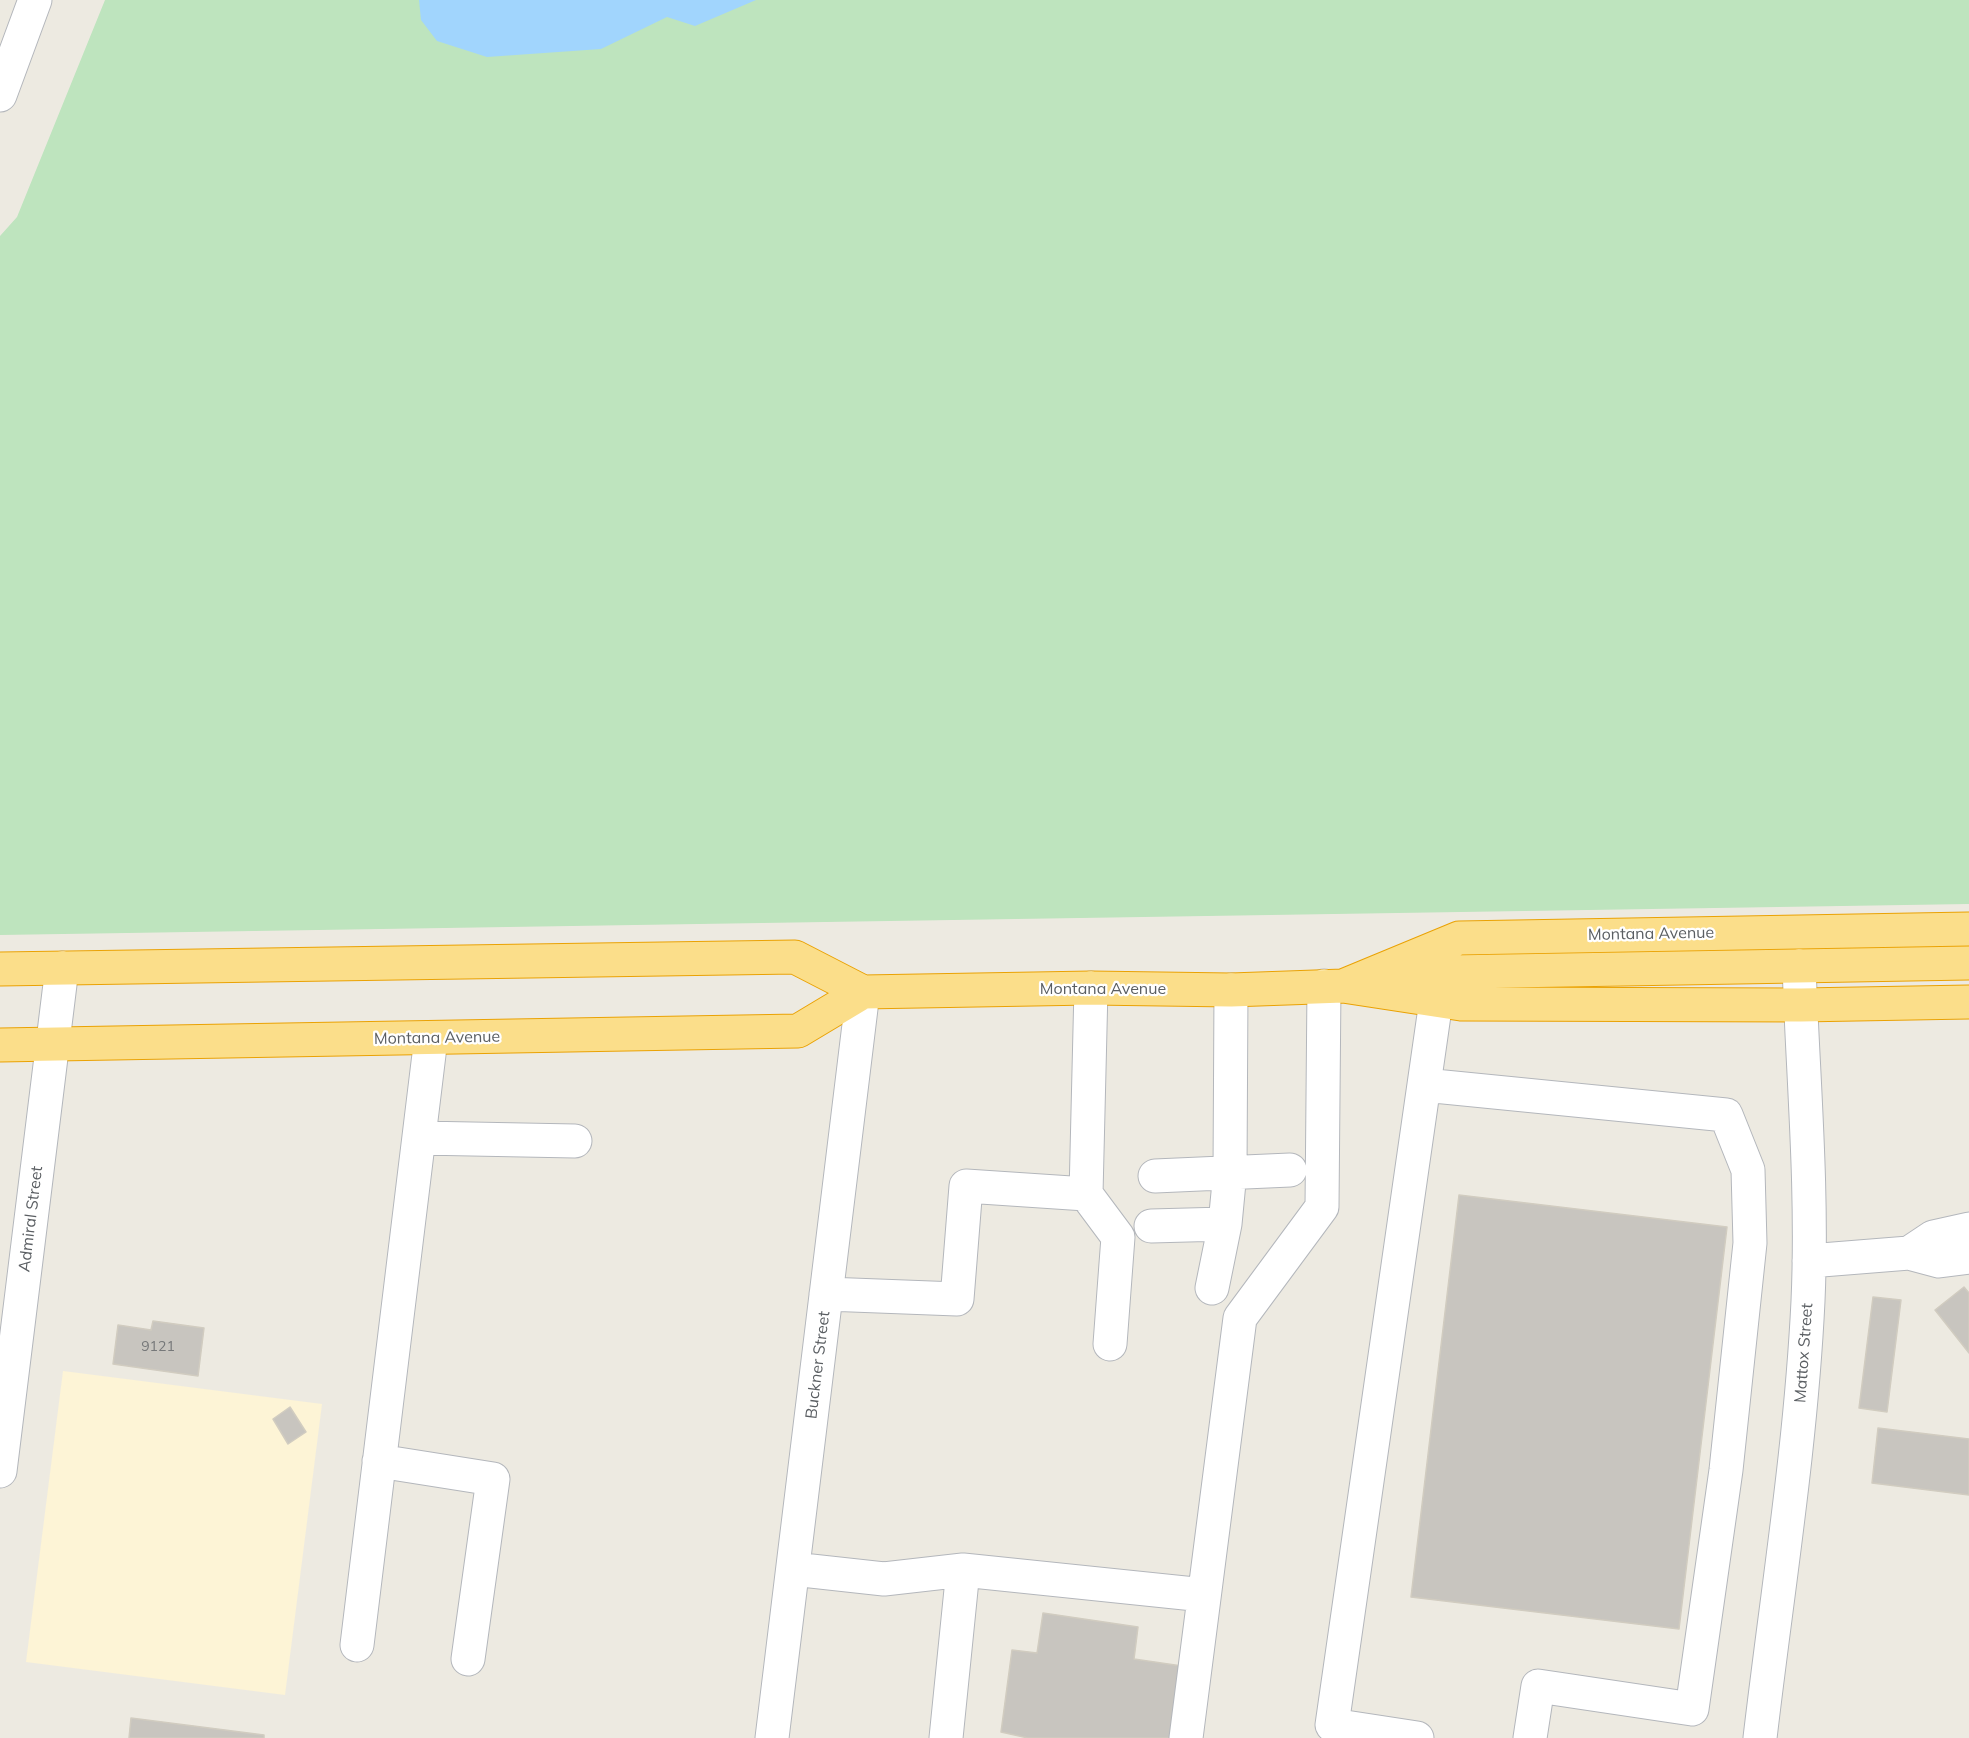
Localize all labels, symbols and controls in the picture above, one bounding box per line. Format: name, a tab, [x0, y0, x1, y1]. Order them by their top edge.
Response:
street label: Montana Avenue	[1588, 923, 1714, 945]
street label: Montana Avenue	[1040, 979, 1166, 999]
street label: Montana Avenue	[374, 1027, 500, 1049]
street label: Admiral Street	[15, 1165, 47, 1273]
street label: Mattox Street	[1791, 1302, 1817, 1404]
street label: Buckner Street	[802, 1310, 834, 1420]
house number: 9121	[141, 1339, 175, 1355]

